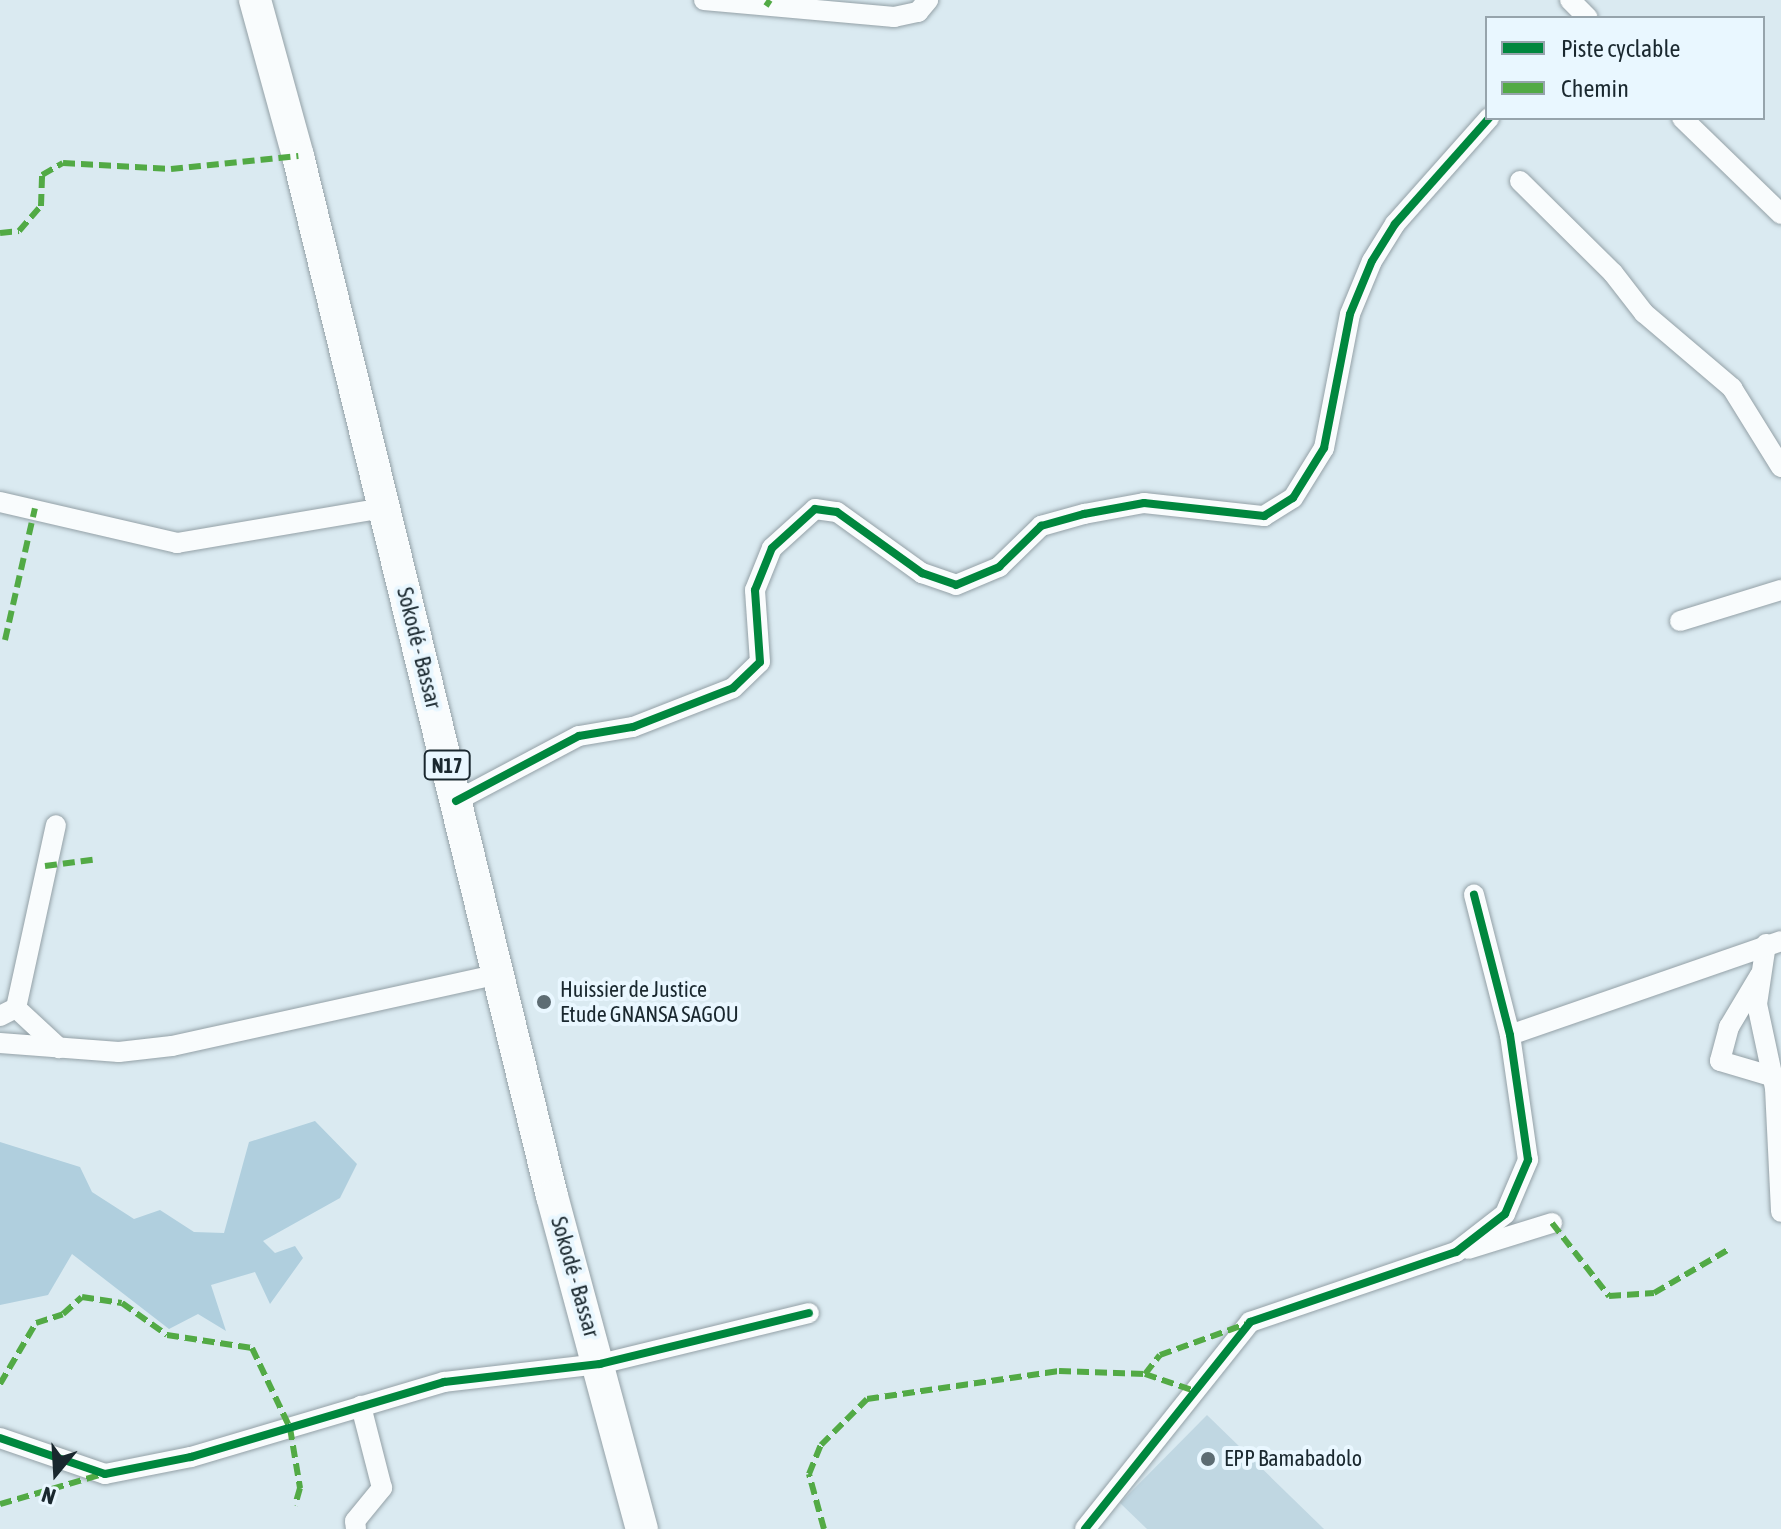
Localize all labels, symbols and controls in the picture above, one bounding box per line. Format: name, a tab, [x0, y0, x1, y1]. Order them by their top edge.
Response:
legend	[1485, 16, 1765, 120]
text: Piste cyclable	[1561, 35, 1680, 62]
text: Chemin	[1561, 75, 1629, 102]
street label: Sokodé - Bassar	[391, 585, 447, 711]
road number: N17	[423, 749, 471, 781]
place label: Huissier de Justice Etude GNANSA SAGOU	[560, 976, 739, 1028]
marker: Huissier de Justice Etude GNANSA SAGOU	[535, 993, 553, 1011]
street label: Sokodé - Bassar	[545, 1214, 605, 1340]
north arrow	[16, 1433, 96, 1513]
place label: EPP Bamabadolo	[1224, 1446, 1362, 1472]
marker: EPP Bamabadolo	[1199, 1450, 1217, 1468]
text: N	[38, 1481, 59, 1510]

